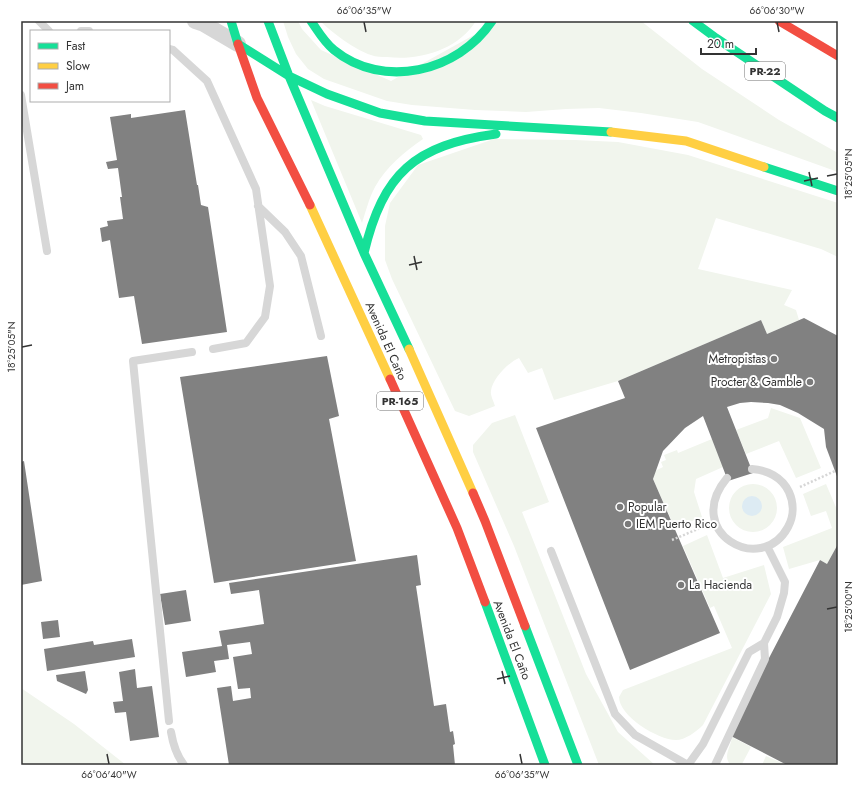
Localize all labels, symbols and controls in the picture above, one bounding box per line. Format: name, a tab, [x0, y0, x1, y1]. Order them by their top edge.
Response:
text: 66°06'35"W	[337, 3, 391, 18]
text: 66°06'30"W	[750, 3, 805, 18]
legend	[30, 30, 170, 102]
scale bar	[701, 30, 756, 56]
text: 20 m	[707, 35, 734, 53]
text: Fast	[66, 37, 85, 55]
text: Slow	[66, 57, 91, 75]
road number: PR-22	[745, 62, 785, 80]
text: Jam	[64, 77, 84, 95]
text: 18°25'05"N	[841, 149, 856, 199]
street label: Avenida El Caño	[361, 299, 411, 383]
text: 18°25'05"N	[4, 322, 19, 372]
place label: Metropistas	[708, 350, 766, 368]
marker: Metropistas	[769, 354, 779, 364]
place label: Procter & Gamble	[711, 373, 802, 391]
marker: Procter & Gamble	[805, 377, 815, 387]
road number: PR-165	[377, 392, 423, 410]
place label: Popular	[628, 498, 667, 516]
marker: Popular	[615, 502, 625, 512]
place label: IEM Puerto Rico	[636, 515, 717, 533]
marker: IEM Puerto Rico	[623, 519, 633, 529]
place label: La Hacienda	[689, 576, 752, 594]
marker: La Hacienda	[676, 580, 686, 590]
text: 18°25'00"N	[841, 581, 856, 633]
street label: Avenida El Caño	[489, 598, 536, 683]
text: 66°06'40"W	[81, 767, 137, 782]
text: 66°06'35"W	[495, 767, 549, 782]

